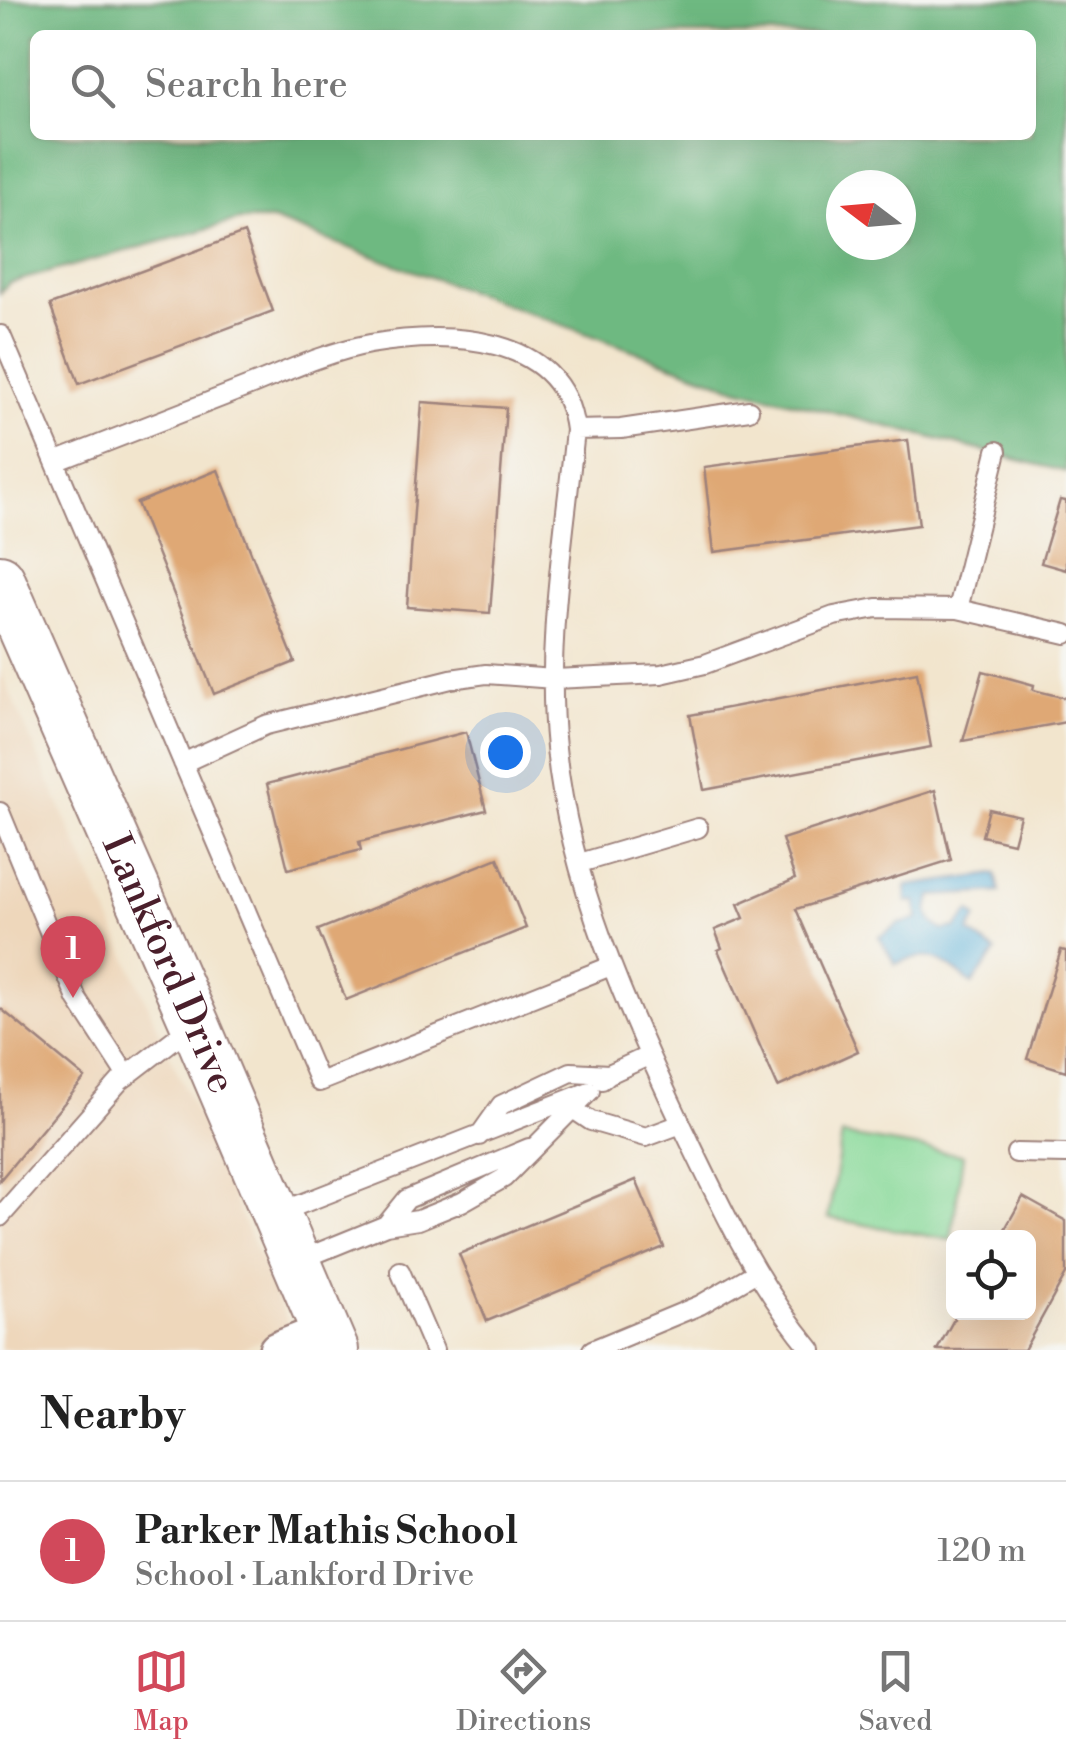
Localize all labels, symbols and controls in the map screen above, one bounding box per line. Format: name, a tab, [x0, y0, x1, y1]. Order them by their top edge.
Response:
search box	[30, 30, 1036, 140]
icon: search	[65, 58, 120, 113]
text: Search here	[145, 62, 348, 109]
north arrow	[826, 170, 916, 260]
your location	[480, 727, 531, 778]
street label: Lankford Drive	[90, 827, 247, 1101]
pin: 1	[40, 916, 106, 998]
map controls	[946, 1230, 1036, 1320]
button: locate	[946, 1230, 1036, 1320]
text: Nearby	[40, 1389, 185, 1442]
text: Parker Mathis School	[135, 1508, 518, 1555]
text: 1	[65, 1531, 80, 1571]
text: 120 m	[937, 1531, 1026, 1571]
text: School · Lankford Drive	[135, 1555, 474, 1595]
tab: Map	[134, 1644, 189, 1739]
tab: Directions	[456, 1644, 591, 1739]
tab: Saved	[859, 1644, 932, 1739]

